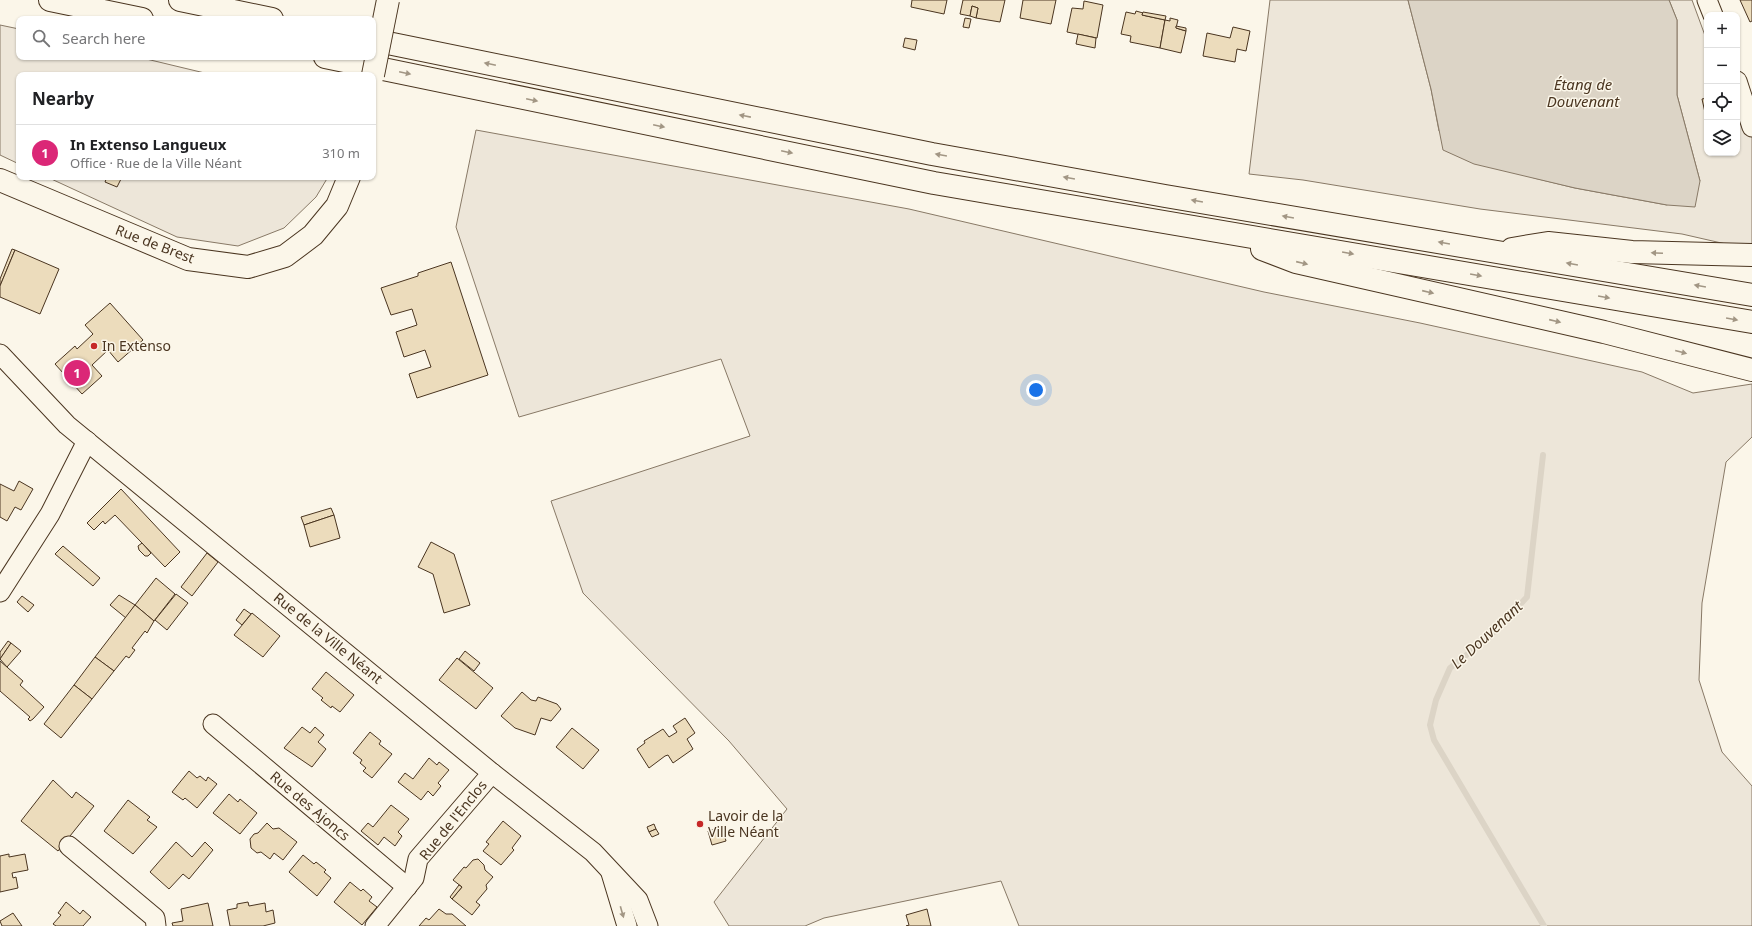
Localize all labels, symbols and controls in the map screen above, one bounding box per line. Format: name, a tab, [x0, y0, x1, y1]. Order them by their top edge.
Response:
map controls	[1704, 12, 1740, 156]
button: +	[1704, 12, 1740, 48]
search box	[16, 16, 376, 60]
icon: search	[30, 27, 52, 49]
text: Search here	[62, 28, 145, 48]
button: −	[1704, 48, 1740, 84]
one-way arrow	[484, 61, 496, 67]
one-way arrow	[399, 71, 411, 77]
water label: Étang de Douvenant	[1547, 74, 1620, 111]
button: locate	[1704, 84, 1740, 120]
text: Nearby	[32, 87, 94, 110]
one-way arrow	[526, 97, 538, 103]
one-way arrow	[739, 112, 751, 118]
button: layers	[1704, 120, 1740, 156]
one-way arrow	[653, 124, 666, 130]
text: In Extenso Langueux	[70, 134, 226, 154]
text: 1	[41, 144, 49, 162]
text: 310 m	[322, 144, 360, 162]
one-way arrow	[781, 150, 793, 156]
one-way arrow	[935, 152, 947, 158]
text: Office · Rue de la Ville Néant	[70, 154, 242, 172]
one-way arrow	[1063, 175, 1075, 181]
one-way arrow	[1191, 198, 1203, 204]
one-way arrow	[1282, 214, 1294, 220]
street label: Rue de Brest	[113, 220, 197, 267]
one-way arrow	[1438, 240, 1450, 246]
one-way arrow	[1650, 250, 1663, 256]
one-way arrow	[1341, 251, 1354, 257]
one-way arrow	[1296, 260, 1308, 266]
one-way arrow	[1565, 261, 1578, 267]
one-way arrow	[1470, 272, 1482, 278]
one-way arrow	[1694, 283, 1706, 289]
one-way arrow	[1422, 289, 1435, 295]
one-way arrow	[1598, 294, 1610, 300]
one-way arrow	[1726, 316, 1738, 322]
one-way arrow	[1549, 318, 1561, 324]
place label: In Extenso	[102, 336, 171, 355]
marker: In Extenso	[89, 341, 99, 351]
one-way arrow	[1675, 349, 1688, 355]
pin: 1	[64, 358, 90, 388]
your location	[1026, 380, 1046, 400]
street label: Rue de la Ville Néant	[270, 588, 387, 687]
water label: Le Douvenant	[1446, 595, 1527, 673]
street label: Rue des Ajoncs	[266, 767, 355, 845]
street label: Rue de l'Enclos	[414, 775, 491, 864]
place label: Lavoir de la Ville Néant	[708, 806, 783, 841]
marker: Lavoir de la Ville Néant	[695, 819, 705, 829]
one-way arrow	[619, 906, 625, 918]

